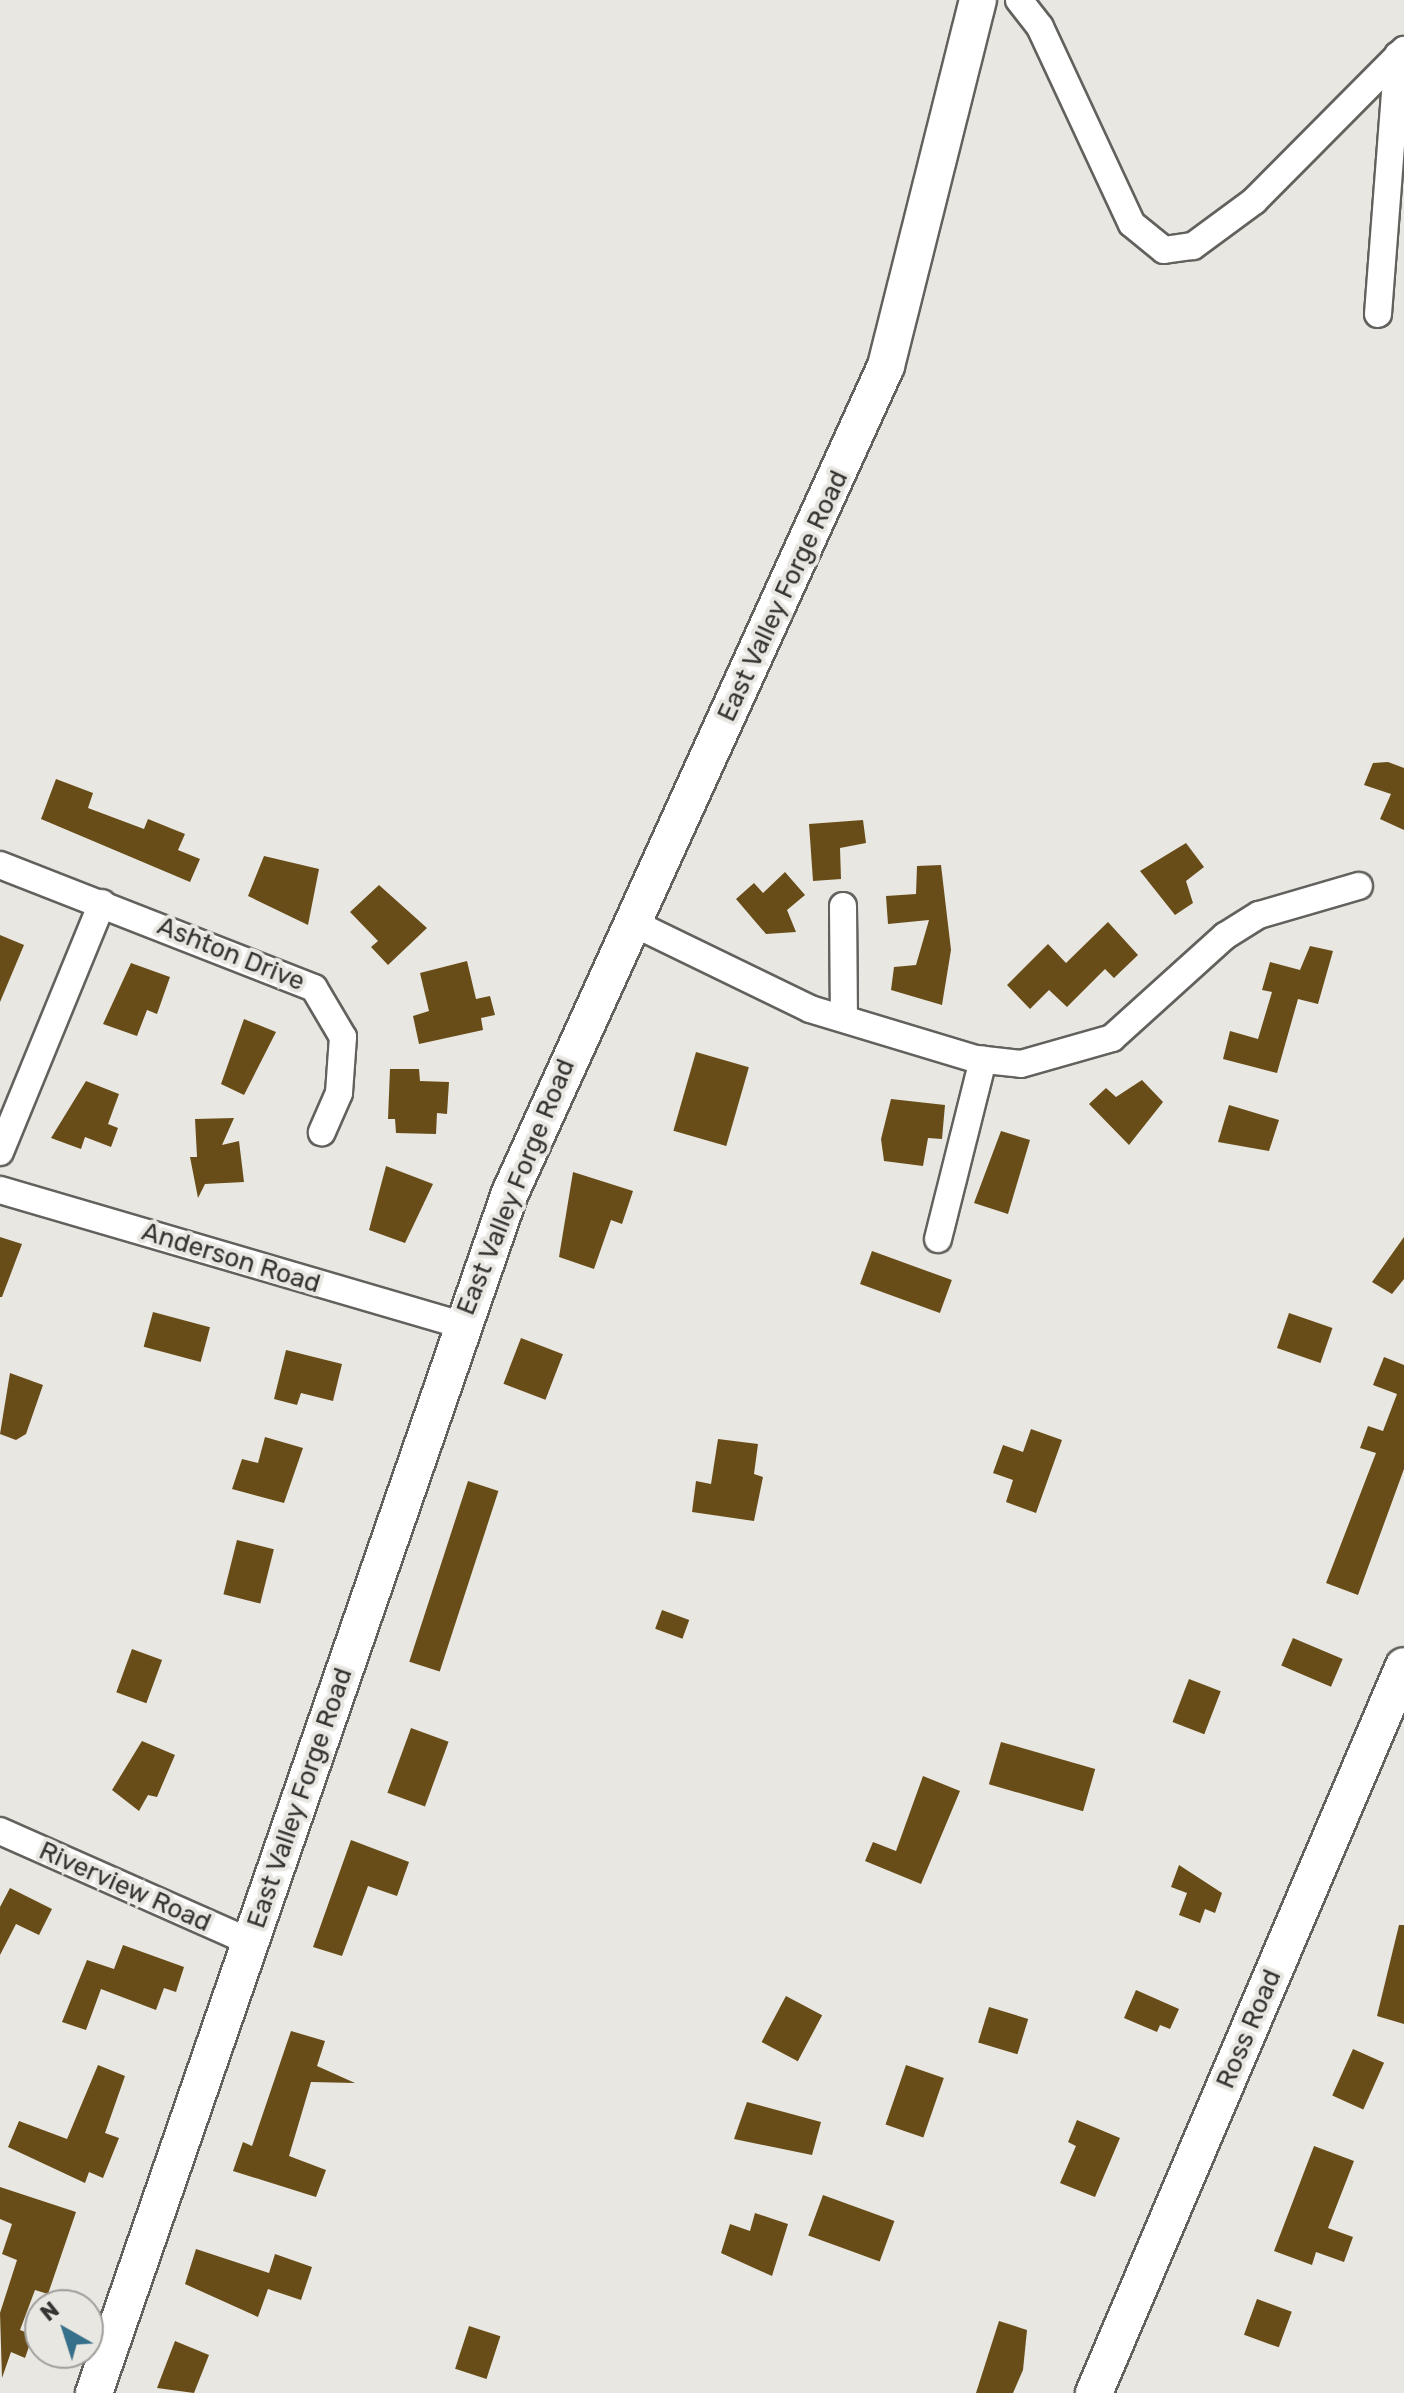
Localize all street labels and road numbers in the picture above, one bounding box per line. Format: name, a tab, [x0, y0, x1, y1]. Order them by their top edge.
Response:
street label: East Valley Forge Road	[711, 465, 855, 727]
street label: Ashton Drive	[153, 910, 309, 998]
street label: East Valley Forge Road	[450, 1054, 582, 1320]
street label: Anderson Road	[138, 1216, 324, 1300]
street label: East Valley Forge Road	[241, 1663, 359, 1933]
street label: Riverview Road	[34, 1835, 216, 1939]
street label: Ross Road	[1210, 1965, 1288, 2093]

